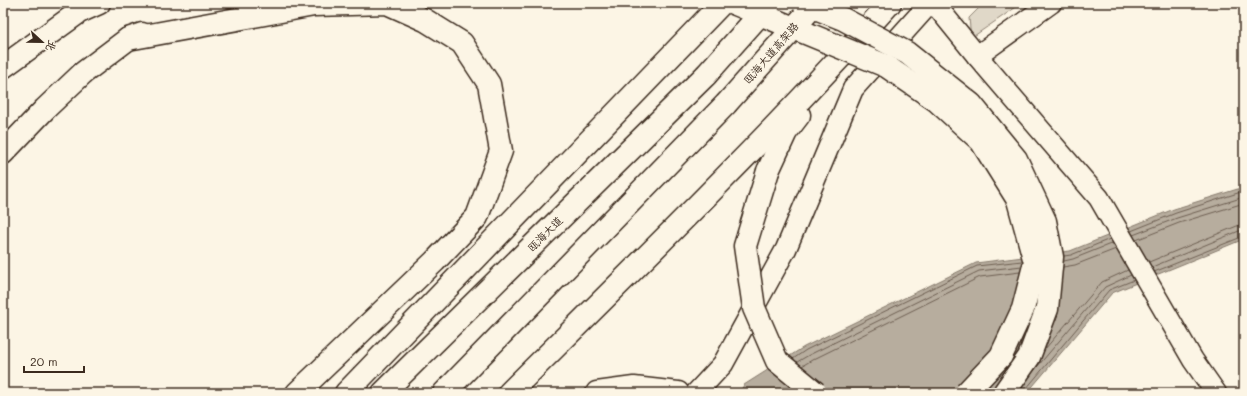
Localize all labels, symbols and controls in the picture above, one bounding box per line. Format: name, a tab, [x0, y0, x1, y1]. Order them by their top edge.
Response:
street label: 瓯海大道高架路	[740, 19, 802, 87]
north arrow	[22, 22, 62, 62]
text: 北	[43, 38, 61, 54]
street label: 瓯海大道	[524, 213, 566, 255]
scale bar	[24, 348, 84, 374]
text: 20 m	[30, 353, 58, 369]

